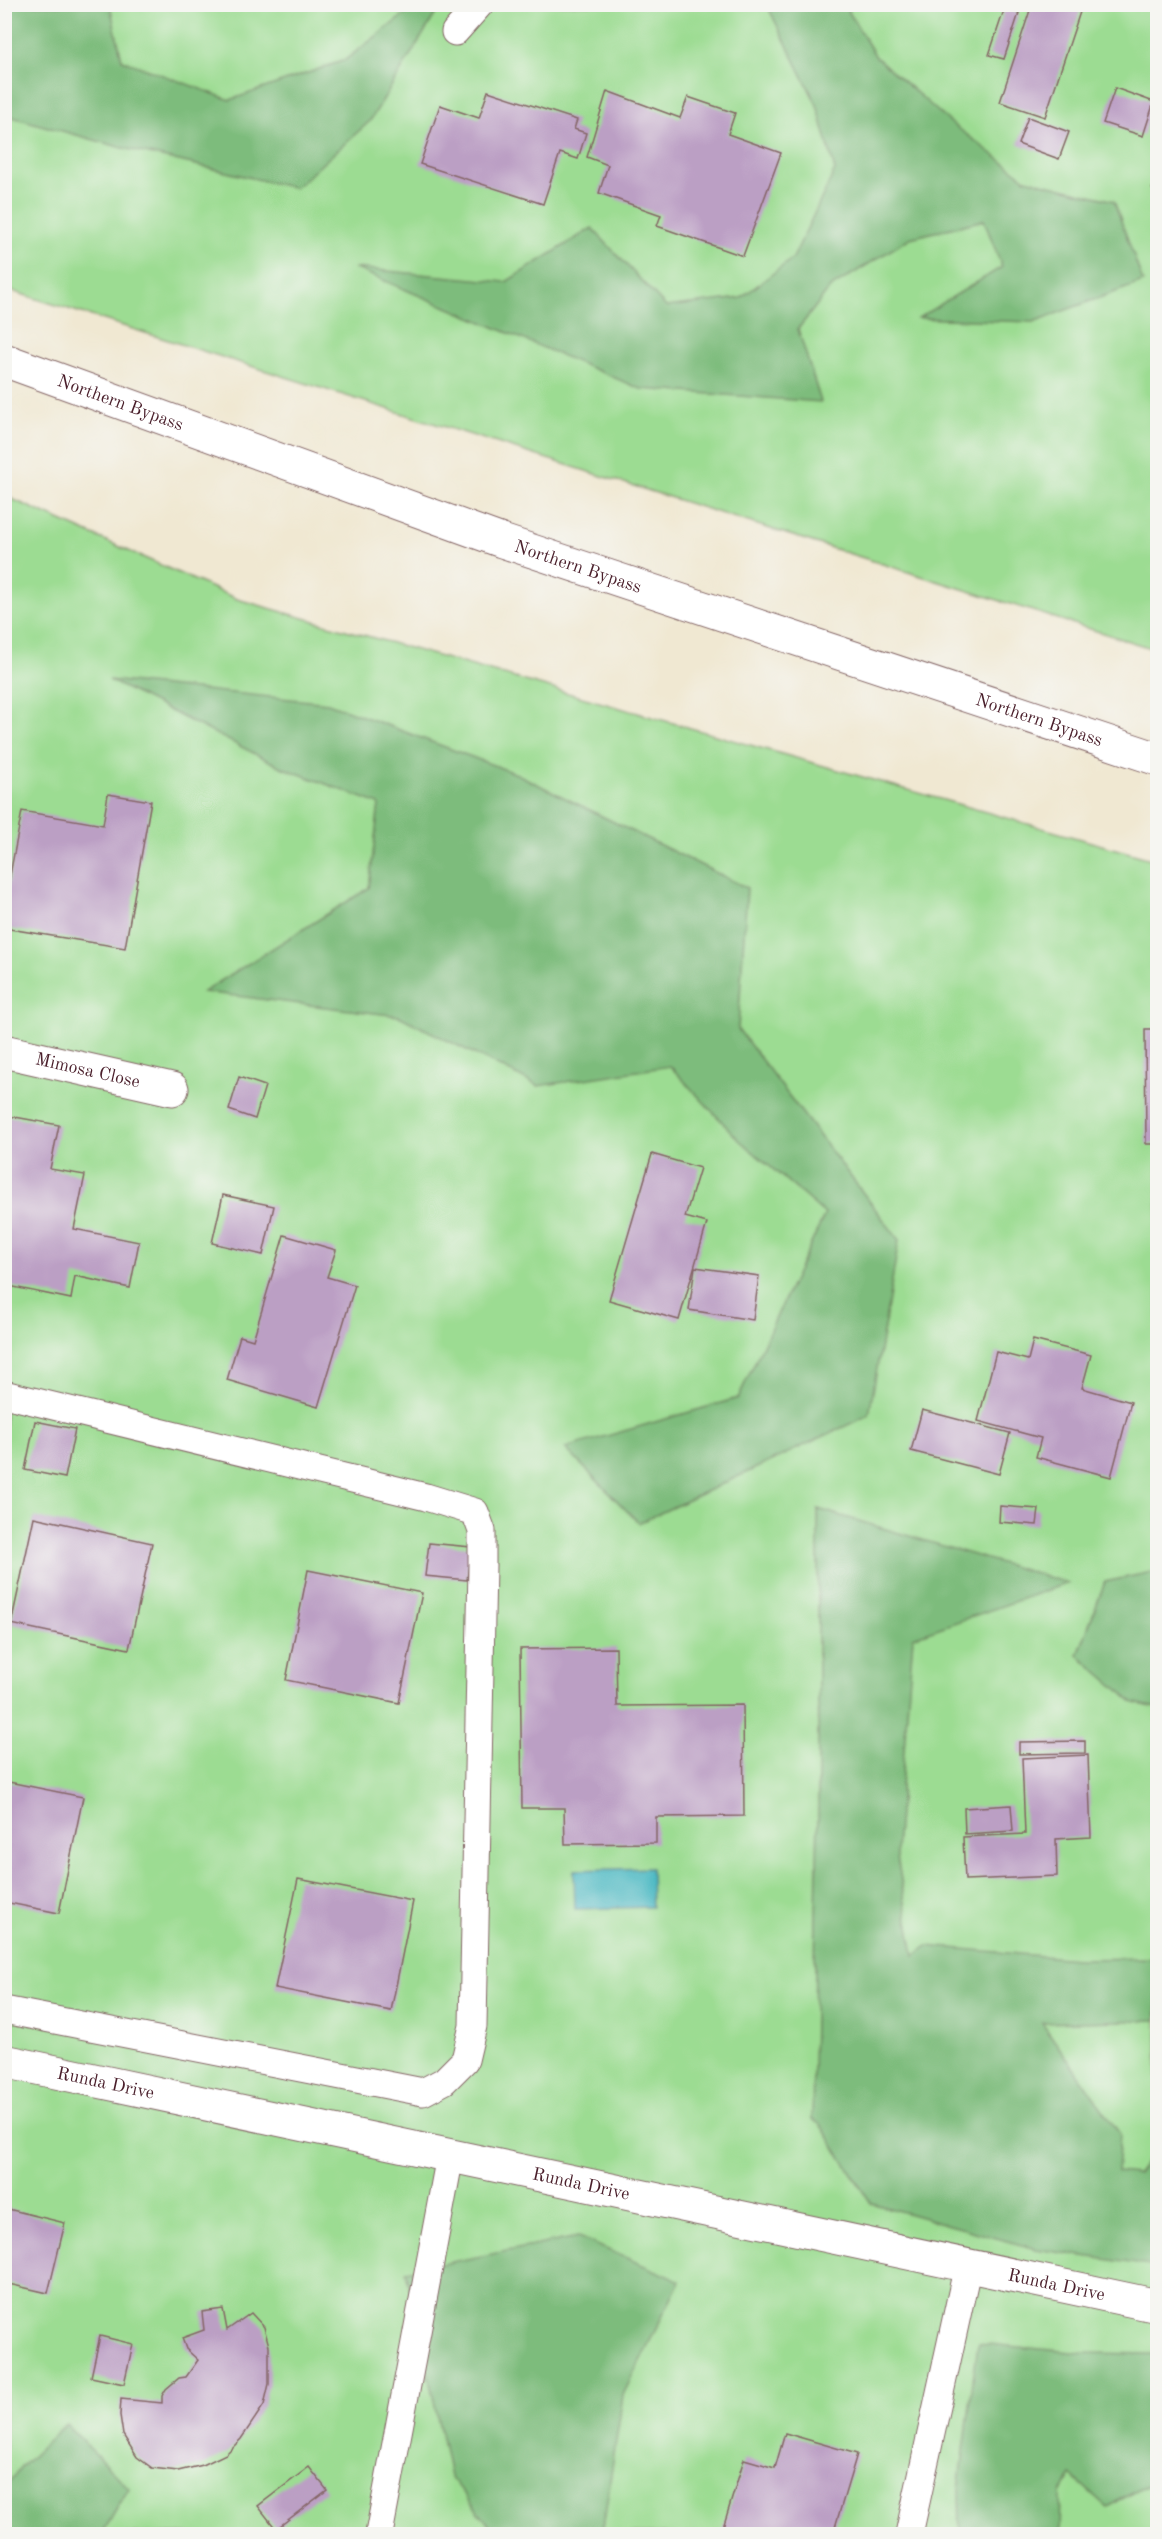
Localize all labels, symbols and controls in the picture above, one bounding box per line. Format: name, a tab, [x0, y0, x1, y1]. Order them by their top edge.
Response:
street label: Northern Bypass	[55, 372, 186, 434]
street label: Northern Bypass	[512, 538, 644, 597]
street label: Northern Bypass	[973, 691, 1105, 750]
street label: Mimosa Close	[34, 1050, 142, 1092]
street label: Runda Drive	[55, 2065, 156, 2103]
street label: Runda Drive	[531, 2165, 631, 2204]
street label: Runda Drive	[1006, 2266, 1107, 2305]

